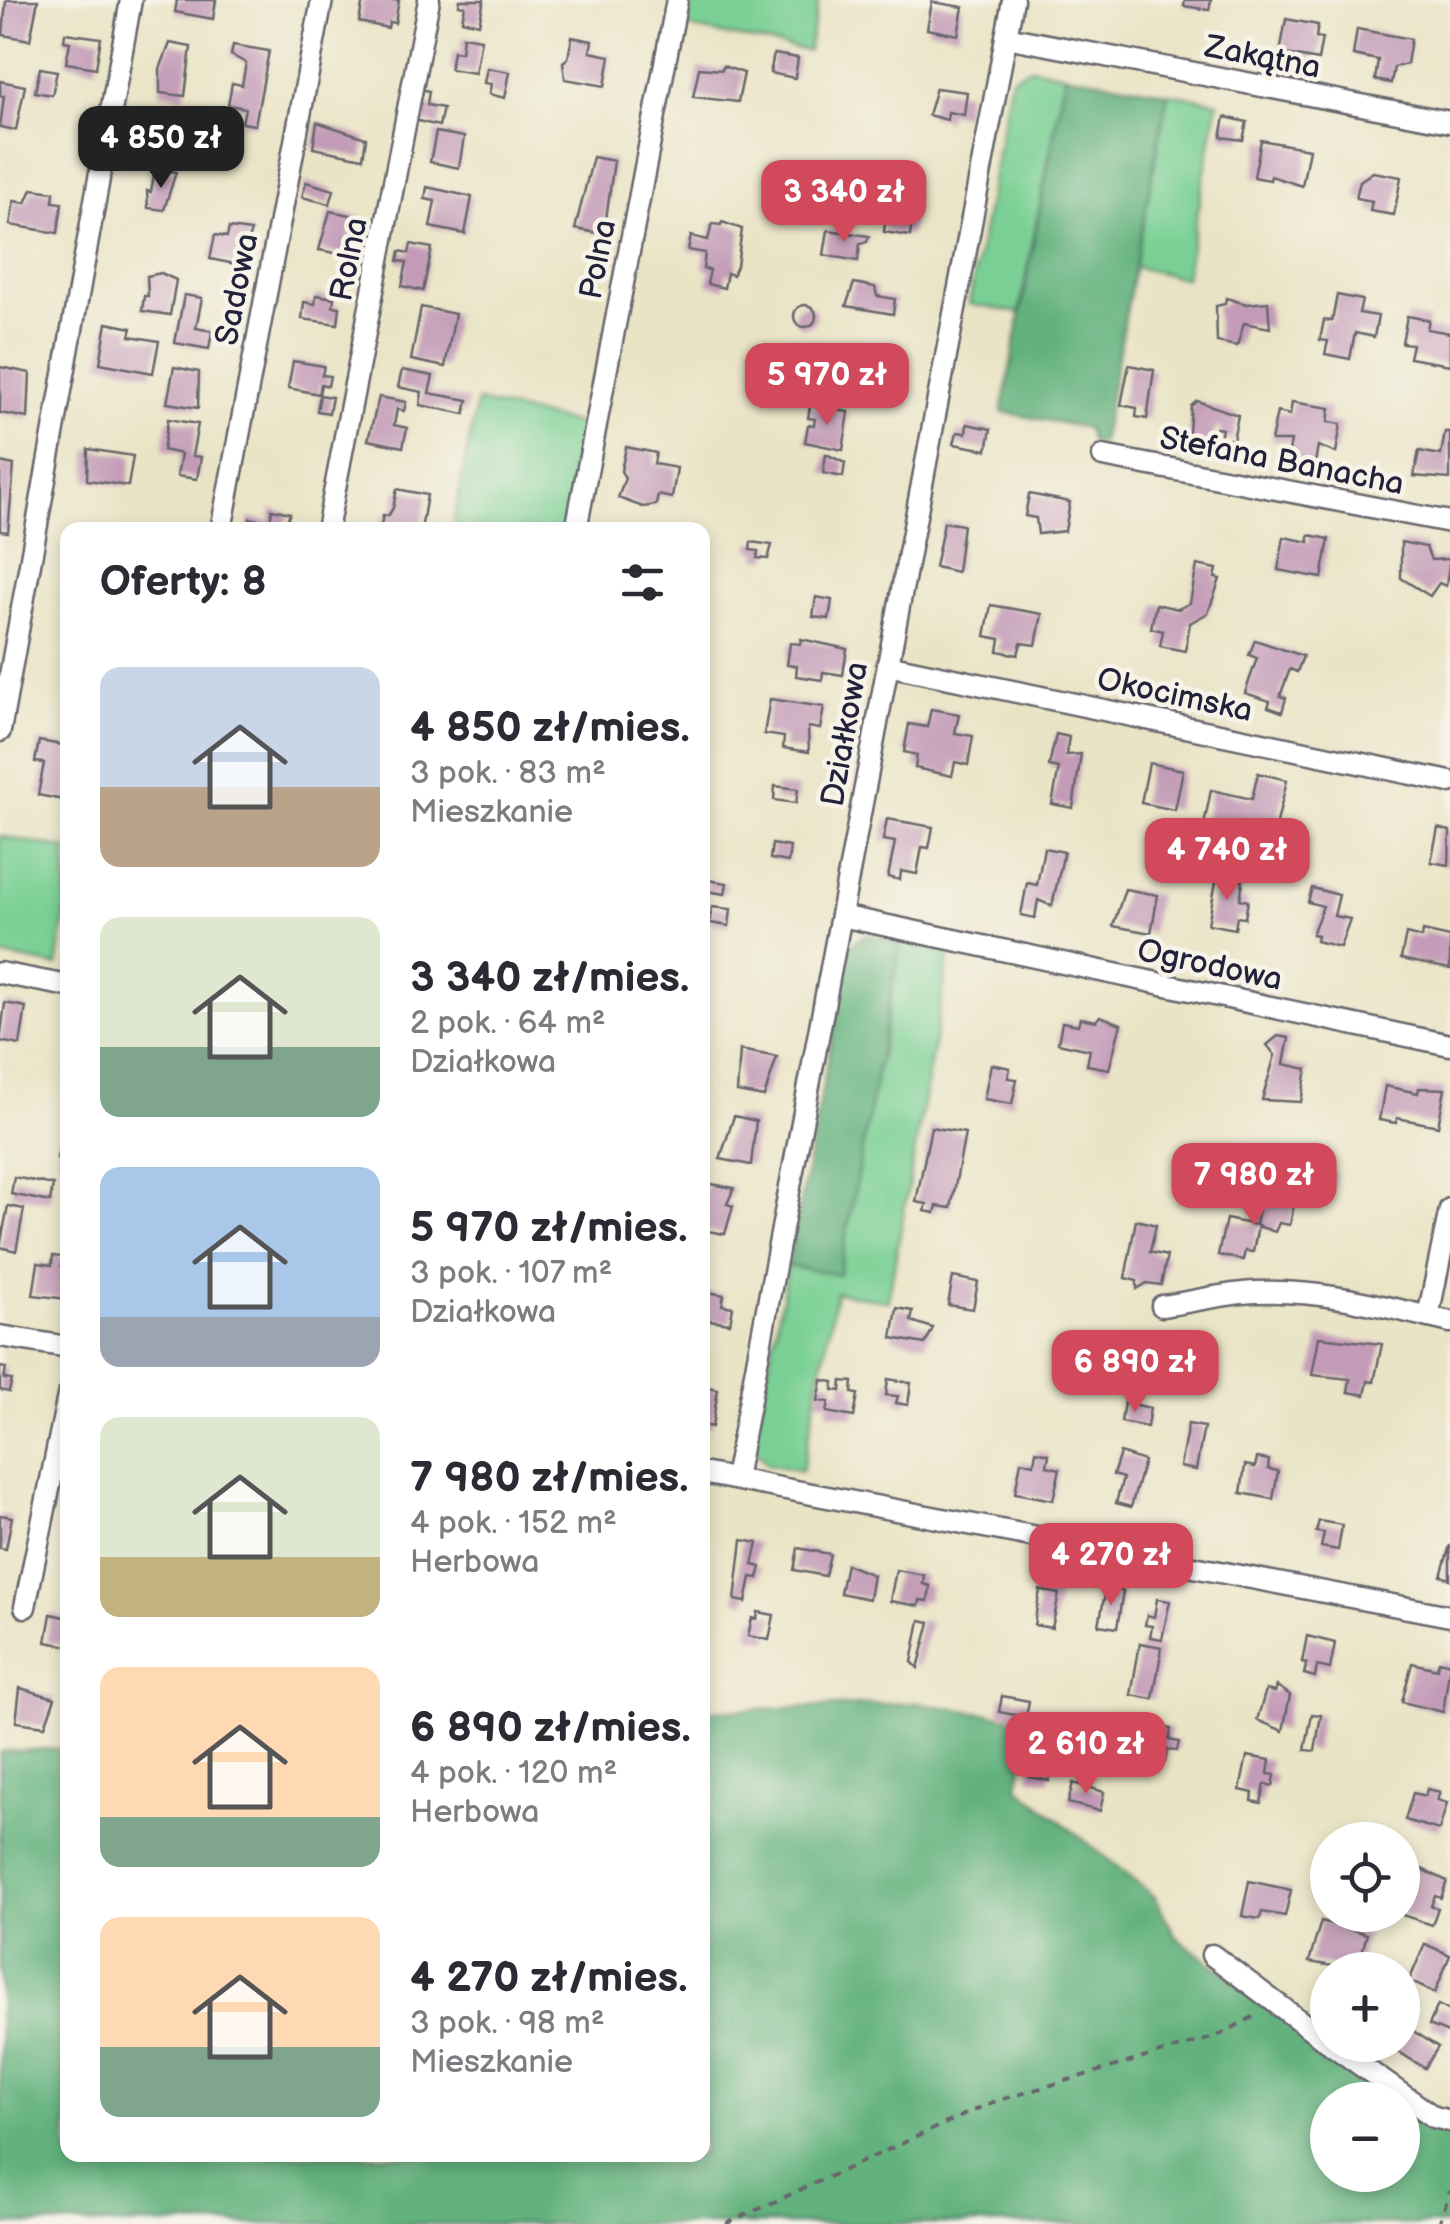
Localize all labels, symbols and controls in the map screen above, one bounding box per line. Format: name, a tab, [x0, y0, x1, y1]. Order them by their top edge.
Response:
street label: Zakątna	[1201, 27, 1324, 88]
pin: 4 850 zł	[58, 106, 264, 191]
text: 4 850 zł	[100, 119, 222, 158]
pin: 3 340 zł	[741, 160, 947, 245]
text: 3 340 zł	[783, 173, 905, 212]
street label: Rolna	[322, 214, 377, 304]
street label: Polna	[572, 216, 625, 302]
street label: Sadowa	[208, 230, 267, 349]
pin: 5 970 zł	[724, 343, 930, 428]
text: 5 970 zł	[767, 356, 887, 395]
street label: Stefana Banacha	[1156, 419, 1407, 504]
icon: filters	[615, 555, 670, 610]
text: Oferty: 8	[100, 557, 267, 608]
street label: Działkowa	[814, 659, 877, 810]
street label: Okocimska	[1093, 660, 1256, 731]
text: 4 850 zł/mies.	[410, 703, 690, 754]
icon: home	[180, 707, 300, 827]
text: 3 pok. · 83 m²	[410, 754, 606, 793]
text: Mieszkanie	[410, 793, 573, 832]
pin: 4 740 zł	[1124, 818, 1330, 903]
text: 4 740 zł	[1167, 831, 1287, 870]
street label: Ogrodowa	[1134, 931, 1286, 1000]
text: 3 340 zł/mies.	[410, 953, 689, 1004]
icon: home	[180, 957, 300, 1077]
text: 2 pok. · 64 m²	[410, 1004, 606, 1043]
text: Działkowa	[410, 1043, 556, 1082]
pin: 7 980 zł	[1151, 1143, 1357, 1228]
text: 7 980 zł	[1194, 1156, 1314, 1195]
text: 5 970 zł/mies.	[410, 1203, 688, 1254]
icon: home	[180, 1207, 300, 1327]
text: 3 pok. · 107 m²	[410, 1254, 612, 1293]
text: Działkowa	[410, 1293, 556, 1332]
pin: 6 890 zł	[1032, 1330, 1238, 1415]
text: 6 890 zł	[1074, 1343, 1196, 1382]
text: 7 980 zł/mies.	[410, 1453, 689, 1504]
icon: home	[180, 1457, 300, 1577]
text: 4 pok. · 152 m²	[410, 1504, 617, 1543]
pin: 4 270 zł	[1008, 1523, 1214, 1608]
text: 4 270 zł	[1051, 1536, 1171, 1575]
text: Herbowa	[410, 1543, 539, 1582]
text: 6 890 zł/mies.	[410, 1703, 691, 1754]
icon: home	[180, 1707, 300, 1827]
pin: 2 610 zł	[983, 1712, 1189, 1797]
text: 2 610 zł	[1027, 1725, 1145, 1764]
text: 4 pok. · 120 m²	[410, 1754, 617, 1793]
text: Herbowa	[410, 1793, 539, 1832]
map controls	[1310, 1822, 1420, 2192]
button: locate	[1310, 1822, 1420, 1932]
button: +	[1310, 1952, 1420, 2062]
text: 4 270 zł/mies.	[410, 1953, 687, 2004]
icon: home	[180, 1957, 300, 2077]
text: 3 pok. · 98 m²	[410, 2004, 605, 2043]
text: Mieszkanie	[410, 2043, 573, 2082]
button: −	[1310, 2082, 1420, 2192]

